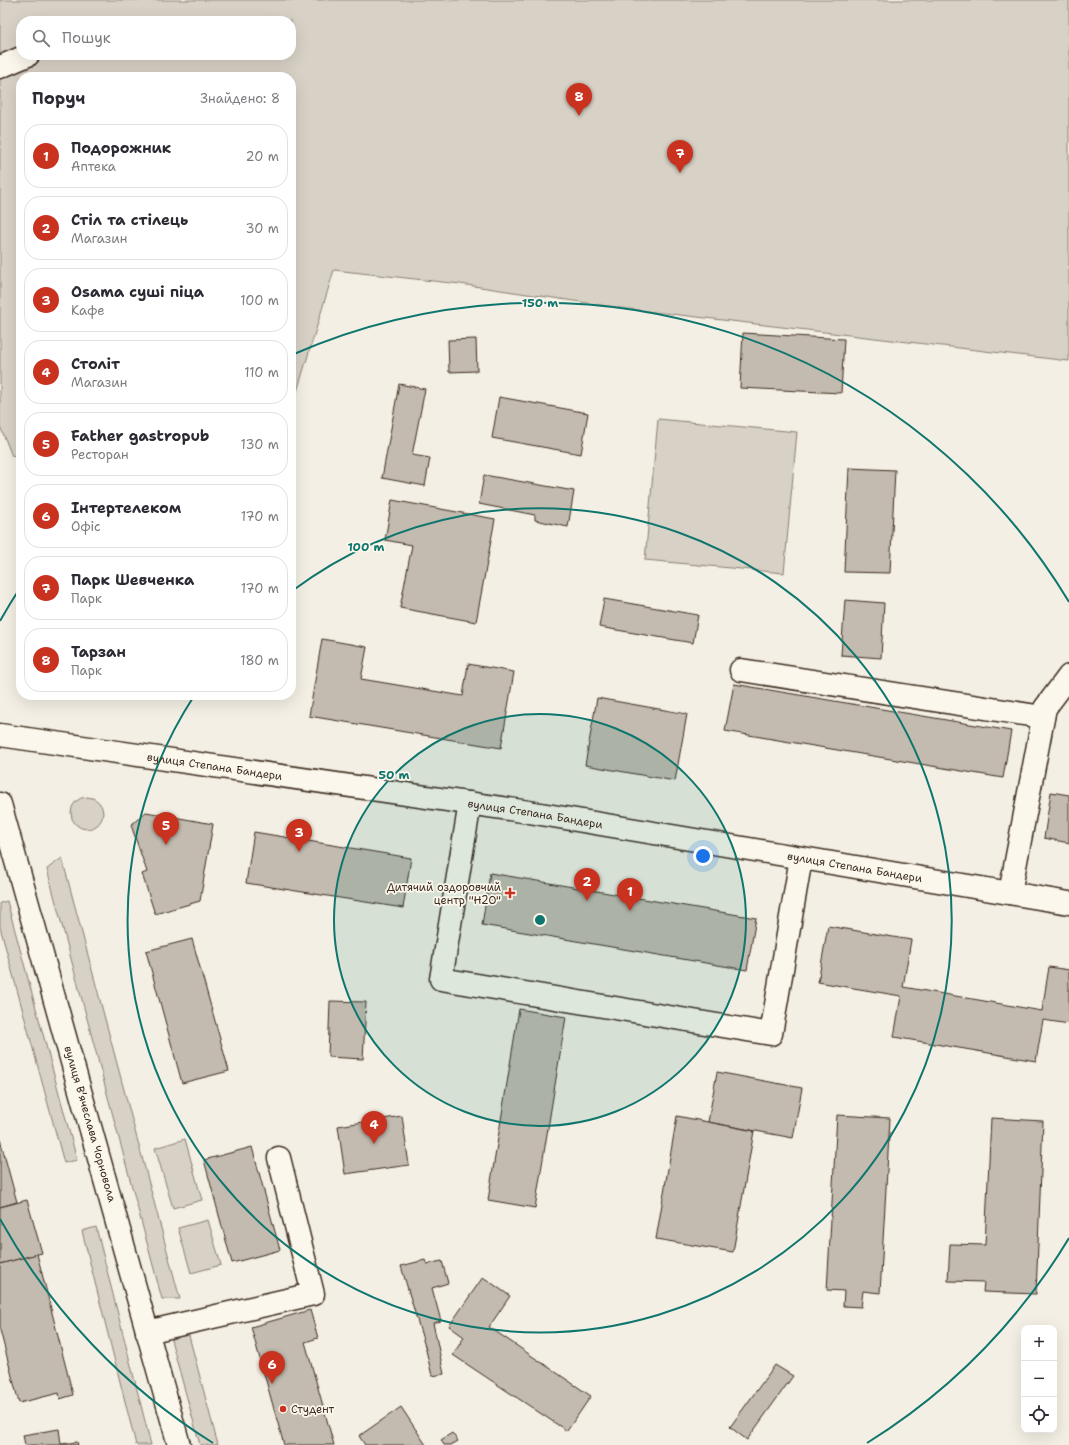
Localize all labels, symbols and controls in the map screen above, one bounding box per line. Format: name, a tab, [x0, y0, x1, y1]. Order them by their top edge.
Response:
search box	[16, 16, 296, 60]
icon: search	[30, 27, 52, 49]
text: Пошук	[62, 28, 111, 48]
pin: 8	[566, 83, 592, 116]
text: Поруч	[32, 87, 85, 109]
text: Знайдено: 8	[200, 90, 280, 107]
text: Подорожник	[71, 138, 171, 158]
pin: 7	[667, 140, 693, 173]
text: 1	[43, 148, 49, 165]
text: 20 m	[246, 148, 279, 165]
text: Аптека	[71, 158, 116, 175]
text: Стіл та стілець	[71, 210, 188, 230]
text: 2	[41, 220, 51, 237]
text: 30 m	[245, 220, 279, 237]
text: Магазин	[71, 230, 127, 247]
text: Osama суші піца	[71, 282, 204, 302]
text: 3	[41, 292, 51, 309]
text: 100 m	[240, 292, 279, 309]
text: 150 m	[522, 295, 558, 311]
text: Кафе	[71, 302, 105, 319]
text: Століт	[71, 354, 120, 374]
text: 4	[41, 364, 51, 381]
text: 110 m	[244, 364, 279, 381]
text: Магазин	[71, 374, 127, 391]
text: Father gastropub	[71, 426, 209, 446]
text: 5	[42, 436, 50, 453]
text: 130 m	[241, 436, 279, 453]
text: Ресторан	[71, 446, 129, 463]
text: Інтертелеком	[71, 498, 181, 518]
text: 6	[41, 508, 51, 525]
text: 170 m	[241, 508, 279, 525]
text: Офіс	[71, 518, 101, 535]
text: 100 m	[348, 539, 385, 555]
text: Парк Шевченка	[71, 570, 194, 590]
text: 7	[41, 580, 51, 597]
text: 170 m	[241, 580, 279, 597]
text: Парк	[71, 590, 102, 607]
text: Тарзан	[71, 642, 126, 662]
text: 8	[41, 652, 51, 669]
text: 180 m	[240, 652, 279, 669]
text: Парк	[71, 662, 102, 679]
street label: вулиця Степана Бандери	[146, 749, 283, 784]
text: 50 m	[379, 767, 410, 783]
street label: вулиця Степана Бандери	[467, 796, 604, 832]
pin: 5	[153, 812, 179, 845]
pin: 3	[286, 819, 312, 852]
your location	[693, 846, 713, 866]
street label: вулиця Степана Бандери	[786, 848, 923, 886]
pin: 2	[574, 868, 600, 901]
pin: 1	[617, 878, 643, 911]
place label: Дитячий оздоровчий центр "H2O"	[387, 880, 501, 908]
marker: Дитячий оздоровчий центр "H2O"	[504, 887, 516, 899]
centre of rings	[533, 913, 547, 927]
street label: вулиця Вʼячеслава Чорновола	[60, 1044, 120, 1204]
pin: 4	[361, 1111, 387, 1144]
map controls	[1021, 1325, 1057, 1433]
button: +	[1021, 1325, 1057, 1361]
pin: 6	[259, 1351, 285, 1384]
button: −	[1021, 1361, 1057, 1397]
button: locate	[1021, 1397, 1057, 1433]
place label: Студент	[291, 1402, 335, 1417]
marker: Студент	[278, 1404, 288, 1414]

